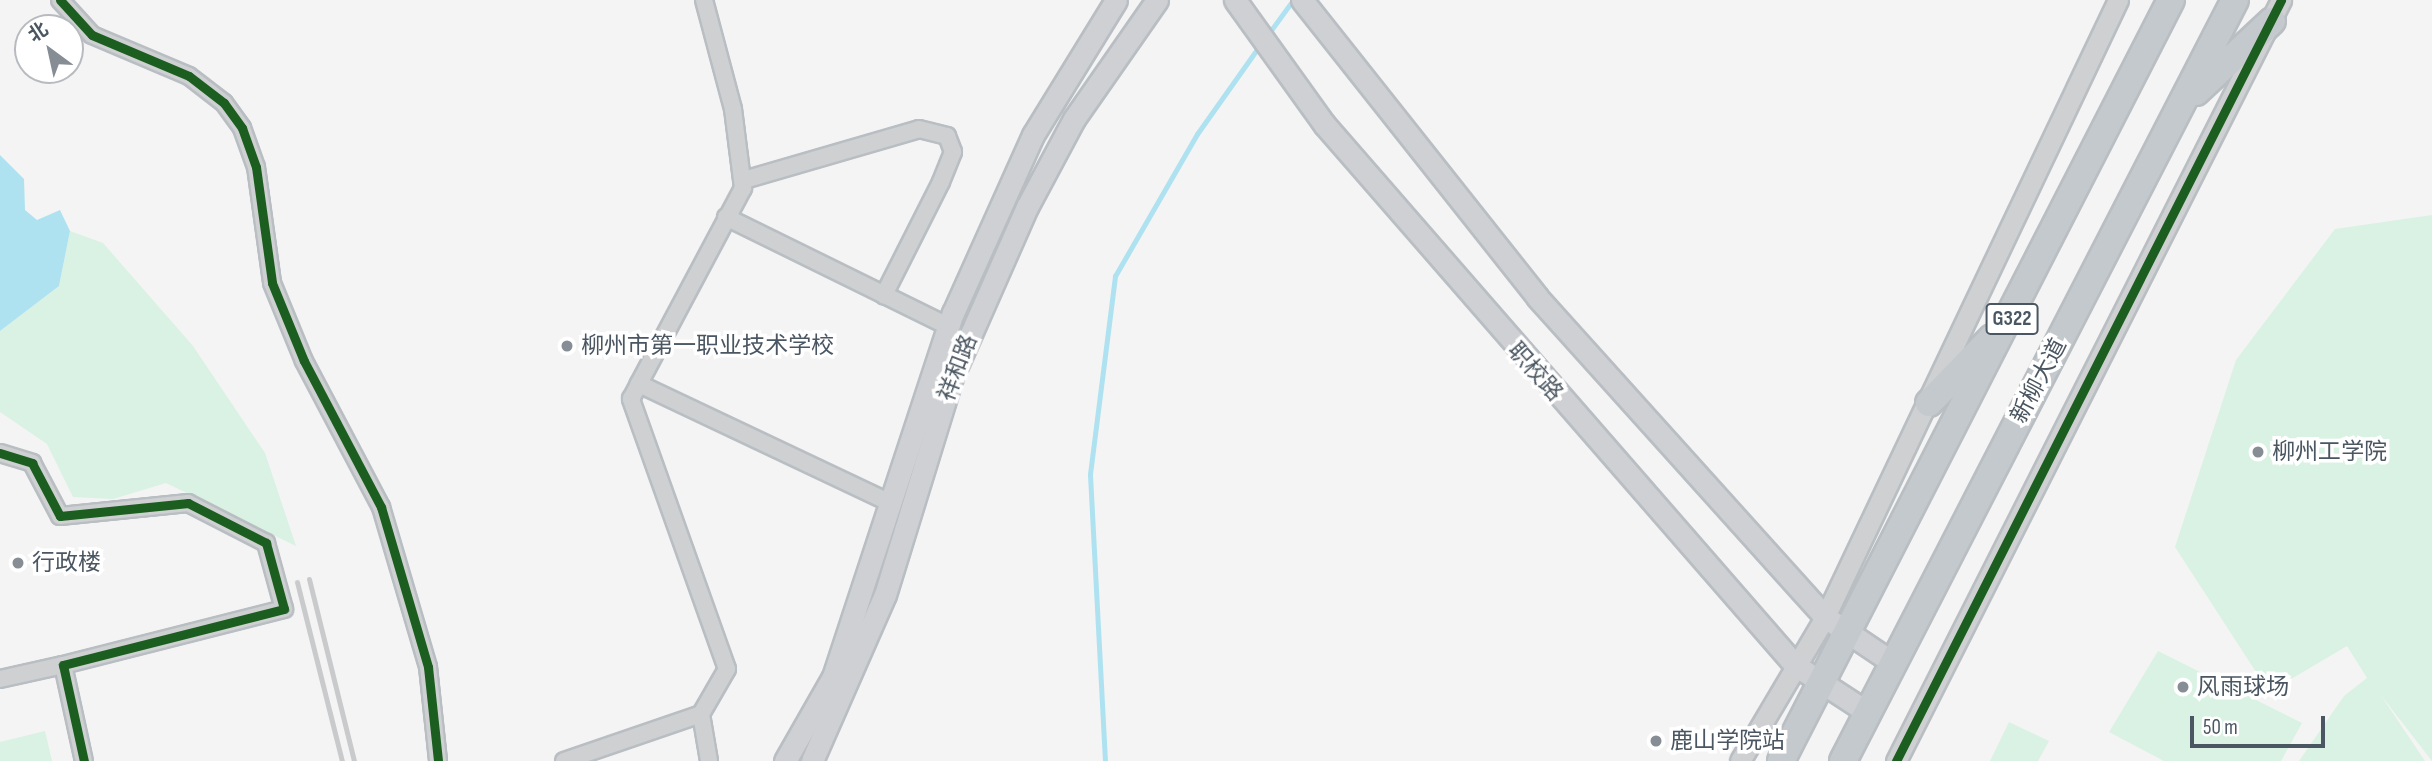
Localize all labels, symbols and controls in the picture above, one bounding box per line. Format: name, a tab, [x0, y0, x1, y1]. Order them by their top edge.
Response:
north arrow	[14, 14, 84, 84]
text: 北	[24, 18, 53, 47]
road number: G322	[1984, 302, 2040, 336]
street label: 祥和路	[933, 331, 983, 405]
place label: 柳州市第一职业技术学校	[581, 332, 834, 360]
street label: 新柳大道	[2005, 334, 2073, 428]
street label: 职校路	[1502, 337, 1568, 407]
marker: 柳州市第一职业技术学校	[559, 338, 575, 354]
place label: 柳州工学院	[2272, 438, 2387, 466]
marker: 柳州工学院	[2250, 444, 2266, 460]
place label: 行政楼	[32, 549, 101, 577]
marker: 行政楼	[10, 555, 26, 571]
place label: 风雨球场	[2197, 673, 2289, 701]
marker: 风雨球场	[2175, 679, 2191, 695]
scale bar	[2194, 702, 2329, 746]
text: 50 m	[2203, 715, 2238, 740]
place label: 鹿山学院站	[1670, 727, 1785, 755]
marker: 鹿山学院站	[1648, 733, 1664, 749]

